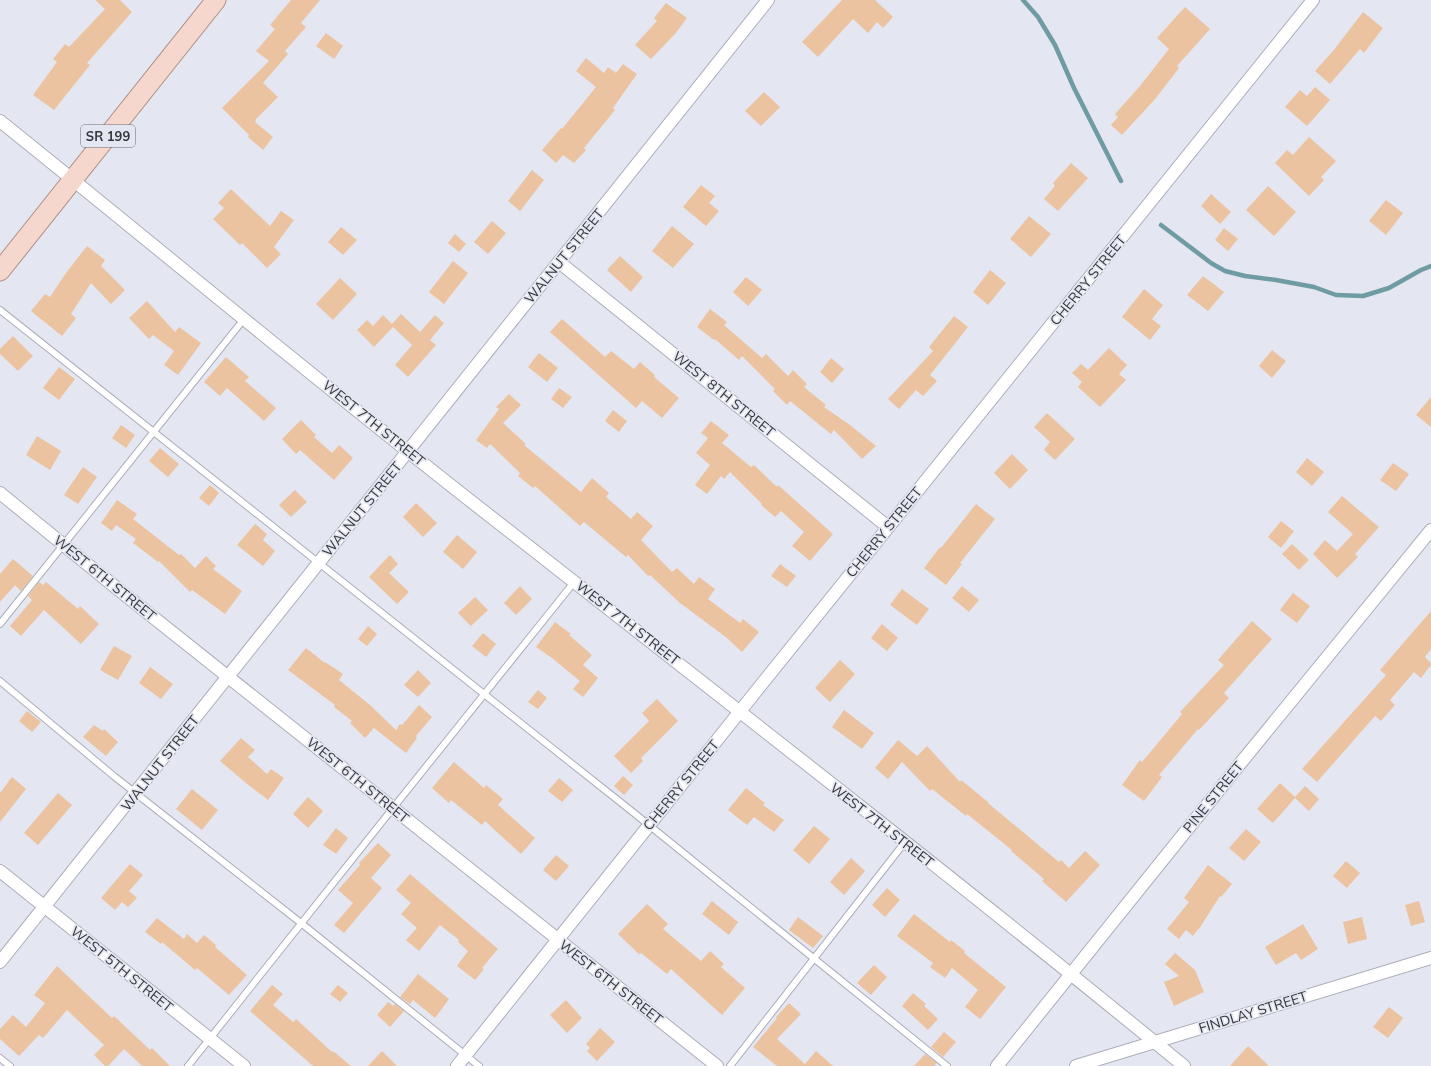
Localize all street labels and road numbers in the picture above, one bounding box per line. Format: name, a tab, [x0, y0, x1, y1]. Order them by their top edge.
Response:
road number: SR 199	[81, 125, 135, 147]
street label: WALNUT STREET	[520, 204, 608, 307]
street label: CHERRY STREET	[1046, 231, 1130, 329]
street label: WEST 8TH STREET	[669, 347, 779, 441]
street label: WEST 7TH STREET	[319, 376, 429, 470]
street label: WALNUT STREET	[318, 457, 406, 560]
street label: CHERRY STREET	[842, 483, 926, 581]
street label: WEST 6TH STREET	[50, 531, 160, 625]
street label: WEST 7TH STREET	[572, 577, 684, 669]
street label: WALNUT STREET	[117, 711, 203, 815]
street label: WEST 6TH STREET	[303, 733, 413, 827]
street label: CHERRY STREET	[639, 736, 723, 834]
street label: PINE STREET	[1179, 757, 1248, 836]
street label: WEST 7TH STREET	[826, 779, 938, 871]
street label: WEST 5TH STREET	[67, 922, 177, 1016]
street label: WEST 6TH STREET	[555, 936, 667, 1028]
street label: FINDLAY STREET	[1196, 987, 1310, 1037]

